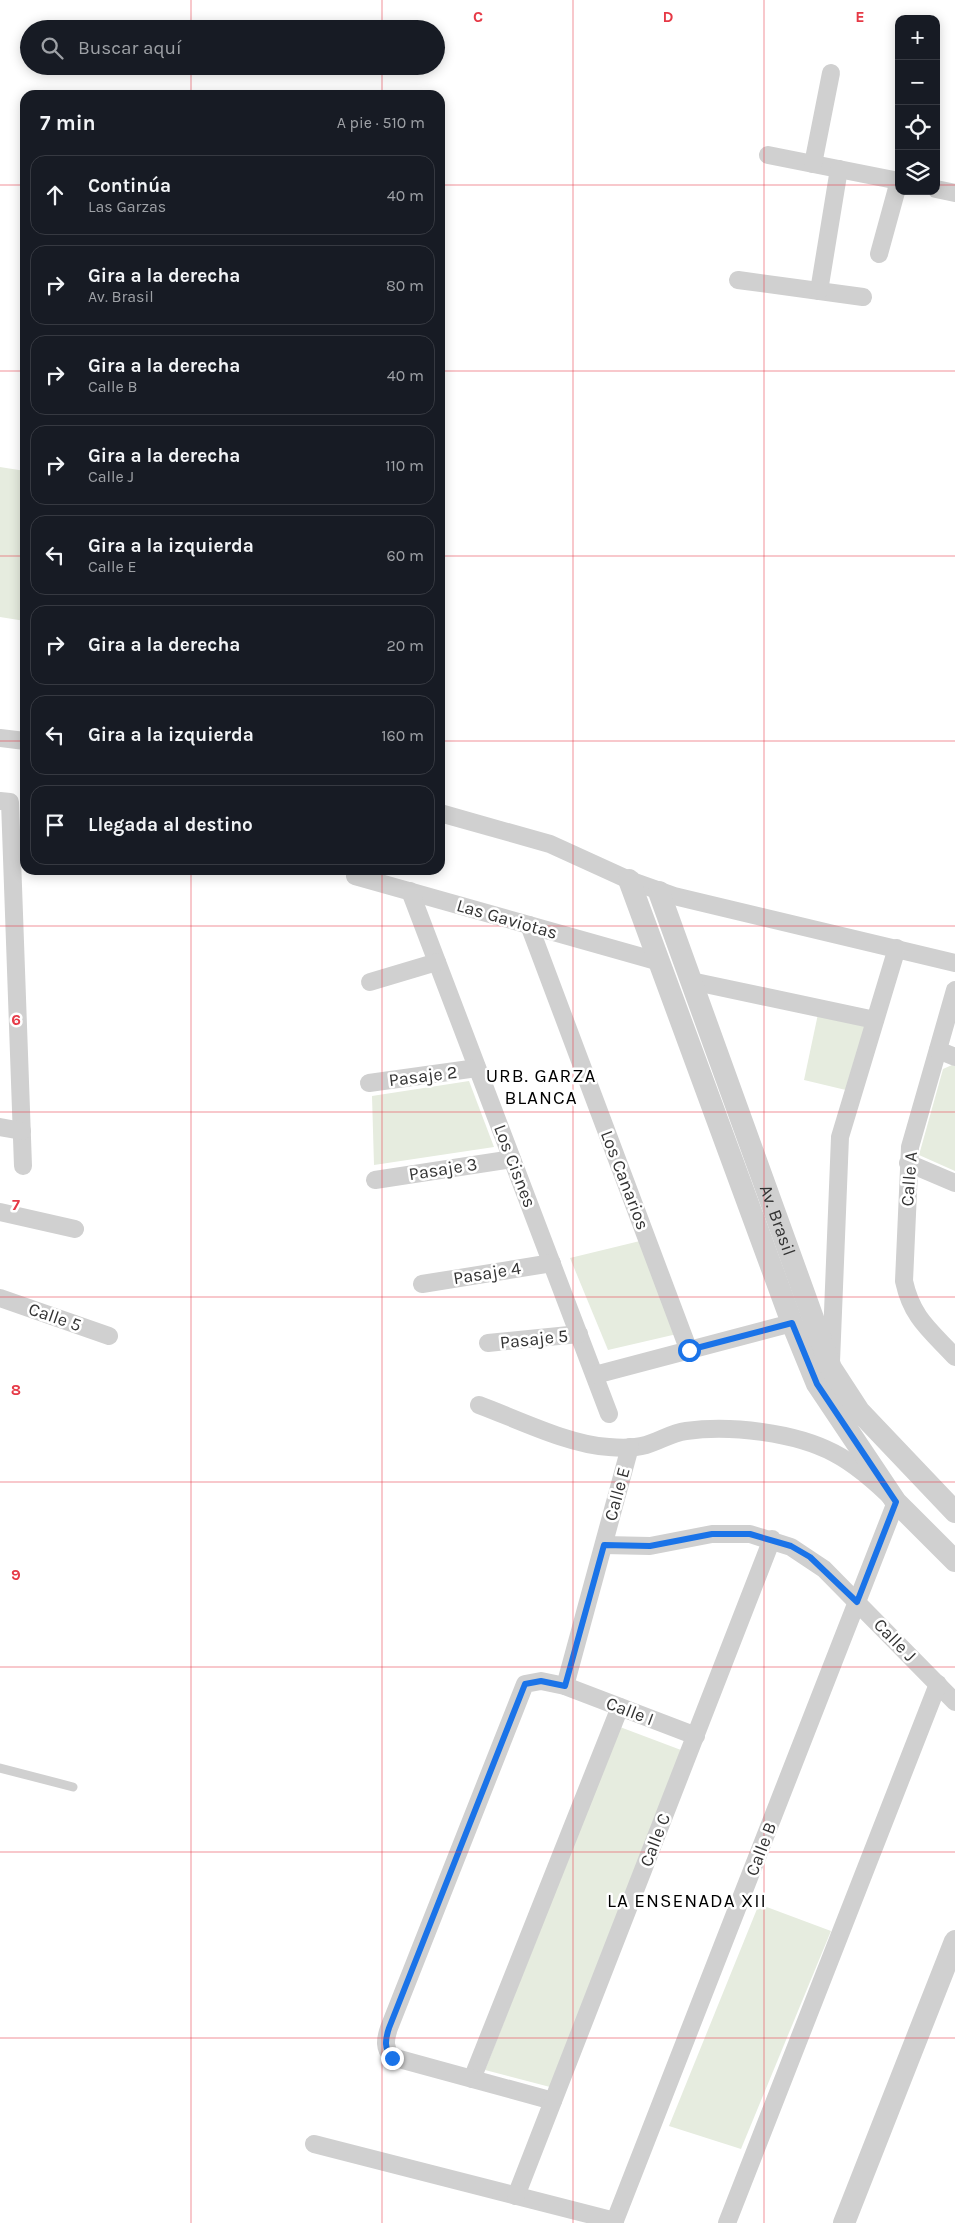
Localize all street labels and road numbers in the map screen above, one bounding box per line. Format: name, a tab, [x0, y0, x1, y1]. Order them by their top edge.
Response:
street label: Las Gaviotas	[454, 894, 560, 944]
street label: Pasaje 2	[387, 1061, 459, 1091]
street label: Los Cisnes	[489, 1121, 541, 1211]
street label: Los Canarios	[596, 1127, 654, 1233]
street label: Calle A	[896, 1151, 922, 1207]
street label: Pasaje 3	[407, 1153, 479, 1185]
street label: Av. Brasil	[755, 1182, 801, 1259]
street label: Pasaje 4	[451, 1257, 523, 1289]
street label: Calle 5	[26, 1298, 84, 1336]
street label: Pasaje 5	[499, 1324, 569, 1354]
street label: Calle E	[599, 1465, 635, 1523]
street label: Calle J	[869, 1614, 921, 1666]
street label: Calle I	[603, 1692, 657, 1730]
street label: Calle C	[635, 1810, 675, 1870]
street label: Calle B	[741, 1819, 781, 1879]

